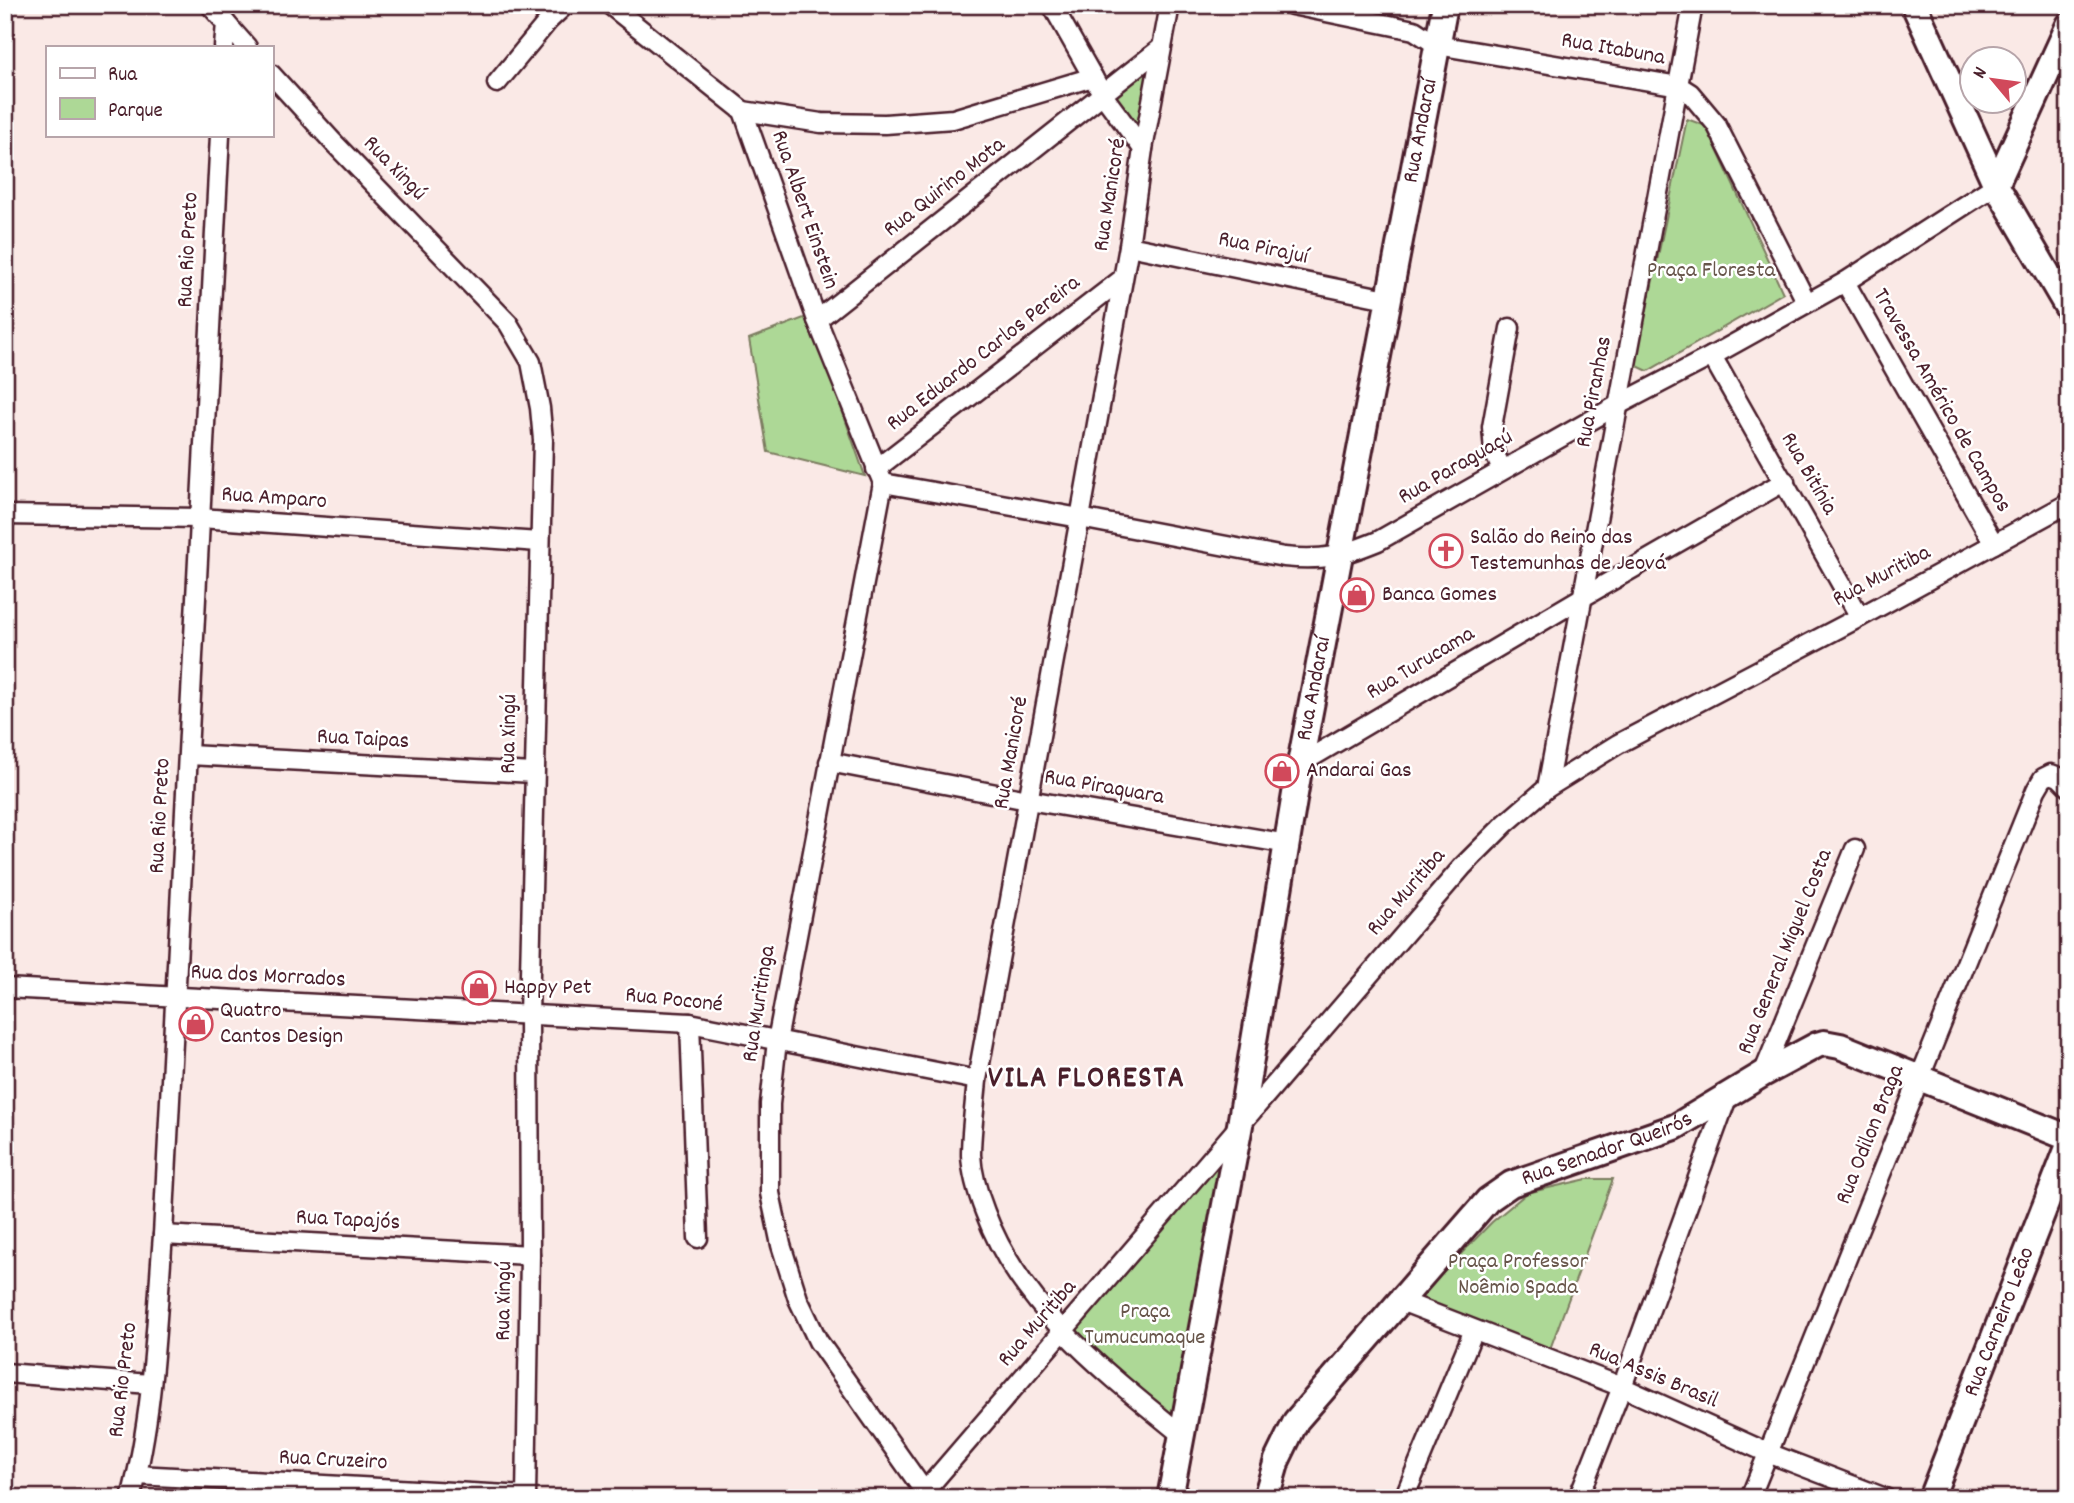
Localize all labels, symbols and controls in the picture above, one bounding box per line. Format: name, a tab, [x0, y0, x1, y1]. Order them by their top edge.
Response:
street label: Rua Itabuna	[1559, 25, 1669, 76]
legend	[46, 46, 273, 136]
north arrow	[1958, 46, 2028, 116]
text: Rua	[108, 61, 138, 91]
text: N	[1967, 63, 1995, 84]
street label: Rua Andaraí	[1395, 74, 1447, 186]
text: Parque	[108, 97, 163, 127]
street label: Rua Albert Einstein	[761, 126, 847, 294]
street label: Rua Xingú	[354, 129, 434, 209]
street label: Rua Quirino Mota	[877, 129, 1014, 246]
street label: Rua Manicoré	[1086, 136, 1136, 254]
street label: Rua Rio Preto	[169, 191, 209, 309]
street label: Rua Pirajuí	[1215, 223, 1313, 275]
park label: Praça Floresta	[1647, 255, 1777, 288]
street label: Rua Eduardo Carlos Pereira	[880, 267, 1089, 440]
street label: Travessa Américo de Campos	[1863, 283, 2019, 519]
street label: Rua Piranhas	[1568, 333, 1622, 451]
street label: Rua Paraguaçú	[1392, 422, 1520, 514]
street label: Rua Bitínia	[1771, 427, 1846, 523]
street label: Rua Amparo	[220, 479, 328, 519]
place label: Salão do Reino das Testemunhas de Jeová	[1470, 522, 1667, 581]
church icon: Salão do Reino das Testemunhas de Jeová	[1427, 532, 1465, 570]
street label: Rua Muritiba	[1827, 537, 1938, 617]
shop icon: Banca Gomes	[1338, 576, 1376, 614]
place label: Banca Gomes	[1382, 579, 1497, 612]
street label: Rua Turucama	[1360, 618, 1483, 709]
street label: Rua Andaraí	[1288, 632, 1341, 744]
street label: Rua Xingú	[493, 694, 527, 774]
street label: Rua Manicoré	[986, 694, 1038, 812]
street label: Rua Taipas	[316, 721, 410, 759]
shop icon: Andarai Gas	[1263, 752, 1301, 790]
place label: Andarai Gas	[1306, 755, 1412, 788]
street label: Rua Rio Preto	[141, 757, 181, 875]
street label: Rua Piraquara	[1041, 761, 1168, 815]
street label: Rua Muritiba	[1360, 841, 1455, 944]
street label: Rua General Miguel Costa	[1730, 843, 1843, 1060]
street label: Rua Muritinga	[735, 942, 786, 1065]
street label: Rua dos Morrados	[190, 956, 346, 998]
shop icon: Happy Pet	[460, 969, 498, 1007]
place label: Happy Pet	[504, 972, 591, 1005]
street label: Rua Poconé	[624, 979, 724, 1023]
place label: Quatro Cantos Design	[220, 995, 343, 1054]
shop icon: Quatro Cantos Design	[177, 1005, 215, 1043]
district label: VILA FLORESTA	[988, 1059, 1186, 1102]
street label: Rua Odilon Braga	[1828, 1059, 1914, 1210]
street label: Rua Senador Queirós	[1517, 1103, 1699, 1196]
street label: Rua Tapajós	[295, 1202, 401, 1240]
street label: Rua Carneiro Leão	[1956, 1242, 2044, 1402]
park label: Praça Professor Noêmio Spada	[1448, 1246, 1589, 1305]
street label: Rua Xingú	[488, 1261, 522, 1341]
street label: Rua Muritiba	[991, 1272, 1086, 1375]
park label: Praça Tumucumaque	[1085, 1296, 1205, 1355]
street label: Rua Rio Preto	[101, 1320, 147, 1440]
street label: Rua Assis Brasil	[1583, 1334, 1723, 1418]
street label: Rua Cruzeiro	[278, 1442, 388, 1480]

